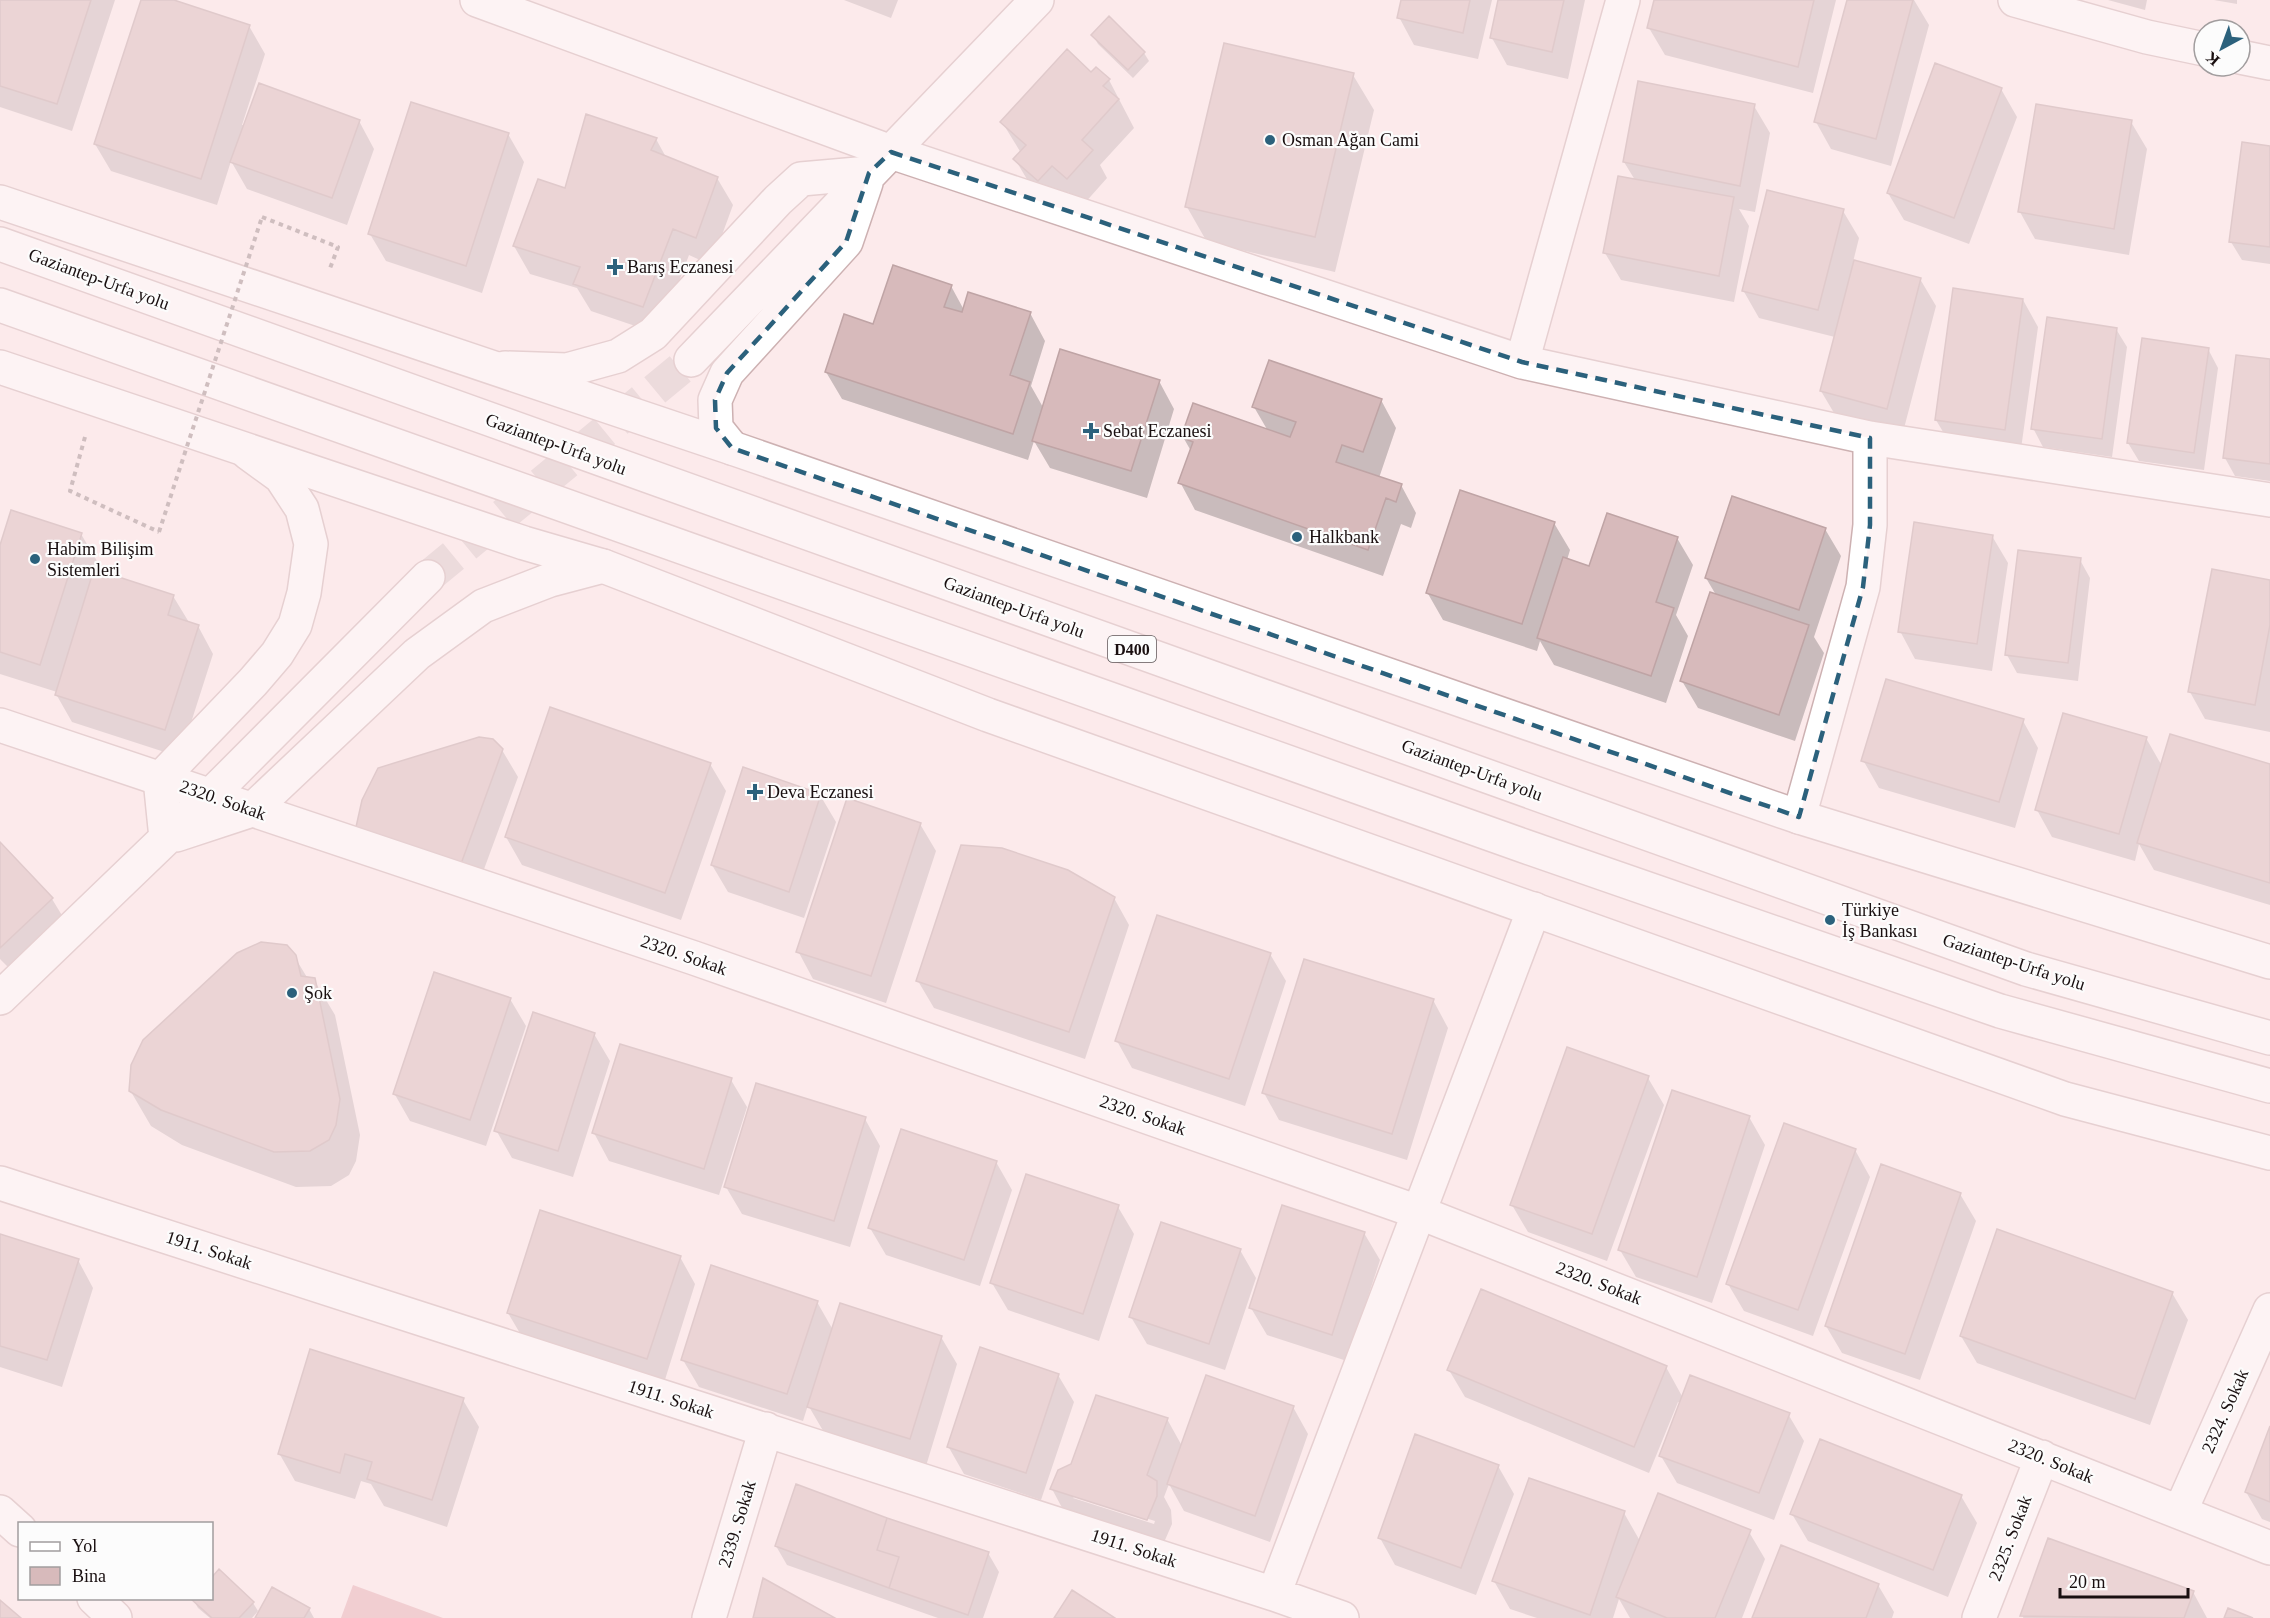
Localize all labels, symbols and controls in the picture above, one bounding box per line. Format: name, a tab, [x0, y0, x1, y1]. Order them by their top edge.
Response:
north arrow	[2192, 18, 2252, 78]
text: K	[2202, 48, 2223, 69]
place label: Osman Ağan Cami	[1282, 130, 1419, 150]
marker: Osman Ağan Cami	[1263, 133, 1277, 147]
street label: Gaziantep-Urfa yolu	[26, 244, 172, 314]
place label: Barış Eczanesi	[627, 257, 733, 277]
marker: Barış Eczanesi	[608, 260, 622, 274]
street label: Gaziantep-Urfa yolu	[483, 409, 629, 479]
place label: Sebat Eczanesi	[1103, 421, 1211, 441]
marker: Sebat Eczanesi	[1084, 424, 1098, 438]
place label: Halkbank	[1309, 527, 1379, 547]
marker: Halkbank	[1290, 530, 1304, 544]
place label: Habim Bilişim Sistemleri	[47, 539, 154, 580]
marker: Habim Bilişim Sistemleri	[28, 552, 42, 566]
street label: Gaziantep-Urfa yolu	[941, 572, 1087, 642]
road number: D400	[1108, 636, 1156, 662]
street label: Gaziantep-Urfa yolu	[1399, 735, 1545, 805]
street label: 2320. Sokak	[177, 776, 269, 824]
place label: Deva Eczanesi	[767, 782, 873, 802]
marker: Deva Eczanesi	[748, 785, 762, 799]
place label: Türkiye İş Bankası	[1842, 900, 1918, 941]
marker: Türkiye İş Bankası	[1823, 913, 1837, 927]
street label: Gaziantep-Urfa yolu	[1940, 930, 2088, 994]
street label: 2320. Sokak	[638, 931, 730, 979]
place label: Şok	[304, 983, 332, 1003]
marker: Şok	[285, 986, 299, 1000]
street label: 2320. Sokak	[1097, 1091, 1189, 1139]
street label: 1911. Sokak	[163, 1227, 255, 1273]
street label: 2320. Sokak	[1553, 1258, 1645, 1308]
street label: 2324. Sokak	[2198, 1366, 2252, 1456]
street label: 1911. Sokak	[625, 1376, 717, 1422]
street label: 2320. Sokak	[2006, 1435, 2096, 1487]
street label: 2339. Sokak	[714, 1478, 760, 1570]
street label: 2325. Sokak	[1985, 1492, 2035, 1584]
legend	[18, 1522, 213, 1600]
street label: 1911. Sokak	[1088, 1525, 1180, 1571]
text: Yol	[72, 1536, 97, 1556]
scale bar	[2060, 1561, 2188, 1599]
text: Bina	[72, 1566, 106, 1586]
text: 20 m	[2069, 1572, 2106, 1592]

